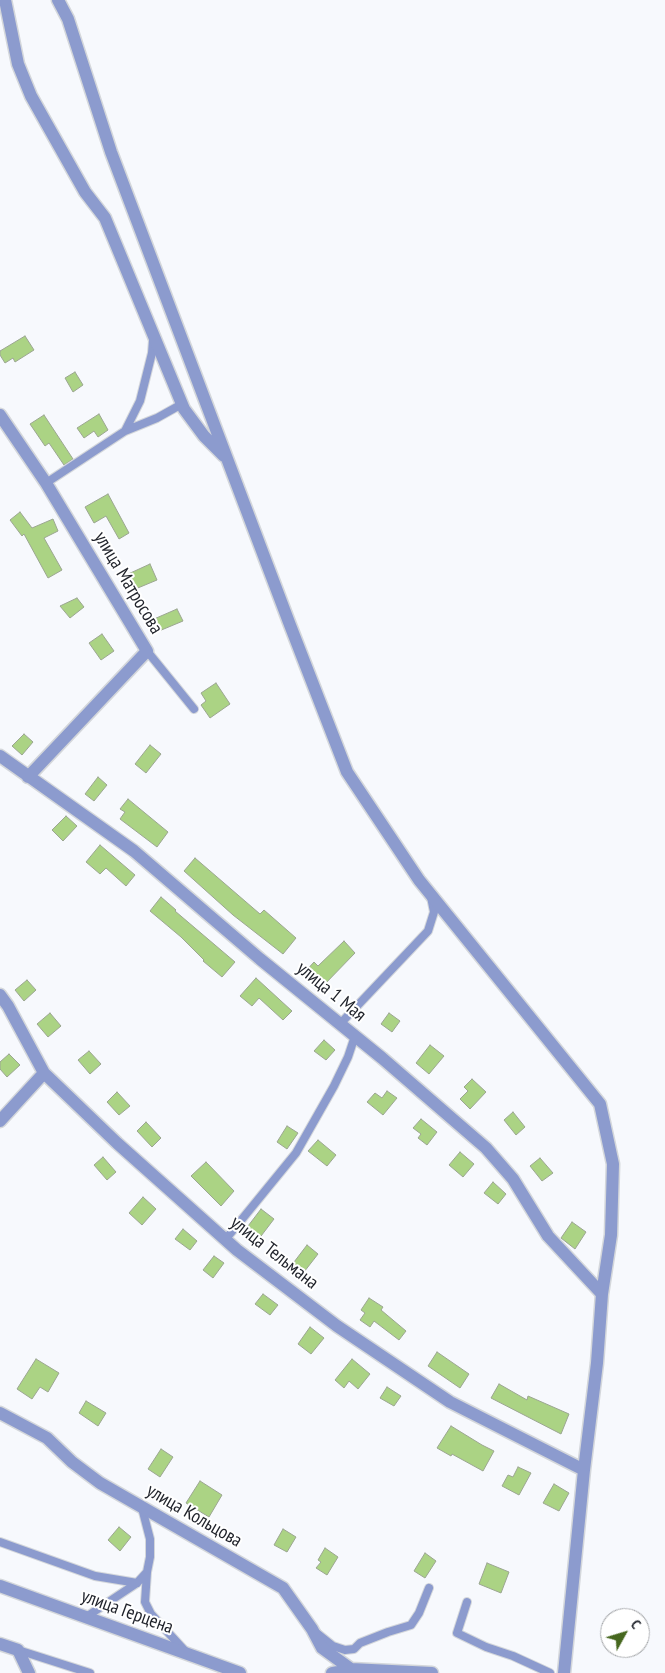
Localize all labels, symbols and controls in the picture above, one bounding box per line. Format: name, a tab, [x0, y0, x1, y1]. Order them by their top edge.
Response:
street label: улица Матросова	[89, 528, 167, 638]
street label: улица 1 Мая	[292, 957, 370, 1027]
street label: улица Тельмана	[225, 1212, 323, 1294]
street label: улица Кольцова	[142, 1480, 246, 1552]
street label: улица Герцена	[78, 1585, 176, 1639]
north arrow	[600, 1608, 650, 1658]
text: С	[627, 1616, 645, 1632]

